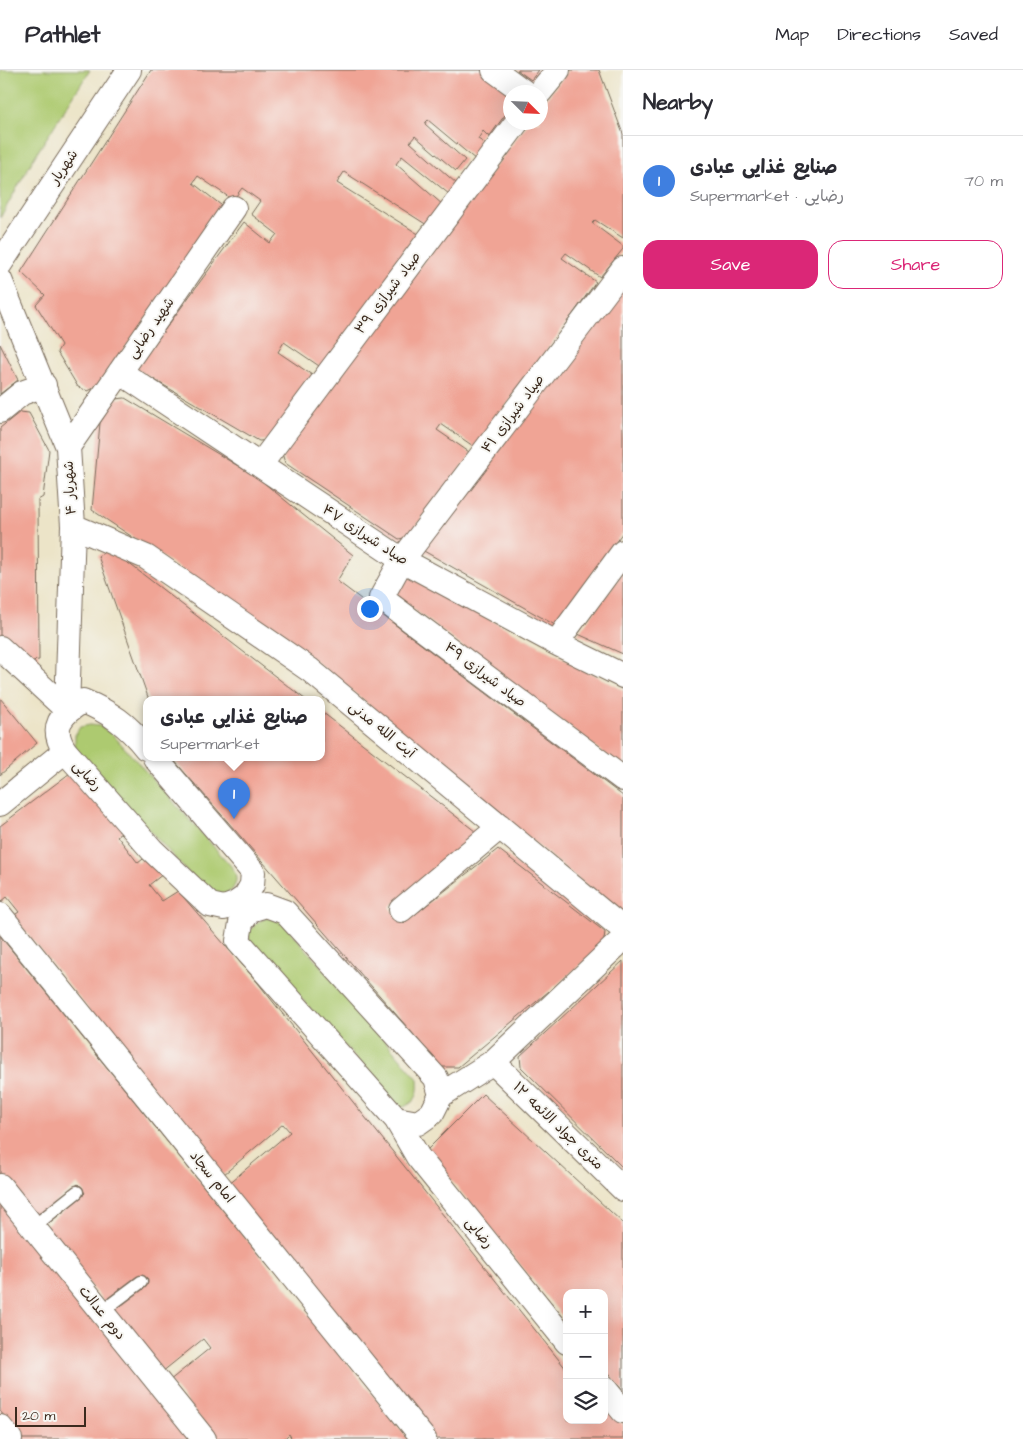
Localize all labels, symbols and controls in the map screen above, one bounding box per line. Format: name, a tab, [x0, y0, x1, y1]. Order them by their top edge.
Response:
text: Pathlet	[25, 18, 101, 52]
text: Map	[775, 22, 809, 47]
text: Directions	[837, 22, 921, 47]
text: Saved	[949, 22, 998, 47]
north arrow	[503, 85, 548, 130]
text: Nearby	[643, 88, 713, 117]
street label: شهریار	[44, 146, 83, 189]
text: صنایع غذایی عبادی	[690, 154, 837, 181]
text: 1	[658, 170, 660, 192]
text: 70 m	[964, 170, 1003, 192]
text: Supermarket · رضایی	[690, 185, 844, 207]
button: Save	[643, 240, 818, 289]
button: Share	[828, 240, 1003, 289]
street label: صیاد شیرازی ۳۹	[350, 248, 426, 338]
street label: شهید رضایی	[123, 293, 179, 363]
street label: صیاد شیرازی ۴۱	[477, 371, 549, 457]
street label: شهریار ۴	[59, 460, 81, 516]
street label: صیاد شیرازی ۴۷	[318, 500, 412, 570]
your location	[357, 596, 383, 622]
street label: صیاد شیرازی ۴۹	[440, 638, 530, 712]
popup	[143, 696, 325, 761]
street label: آیت الله مدنی	[344, 697, 420, 763]
text: صنایع غذایی عبادی	[160, 704, 308, 731]
text: Supermarket	[160, 733, 259, 755]
street label: رضایی	[68, 756, 106, 796]
pin: 1	[218, 778, 250, 819]
street label: ۱۲ متری جواد الائمه	[508, 1077, 608, 1175]
street label: امام سجاد	[185, 1147, 239, 1207]
street label: رضایی	[460, 1213, 498, 1253]
street label: دوم عدالت	[74, 1282, 130, 1344]
map controls	[563, 1289, 608, 1424]
button: +	[563, 1289, 608, 1334]
button: −	[563, 1334, 608, 1379]
button: layers	[563, 1379, 608, 1424]
scale bar	[15, 1404, 86, 1427]
text: 20 m	[22, 1406, 55, 1426]

